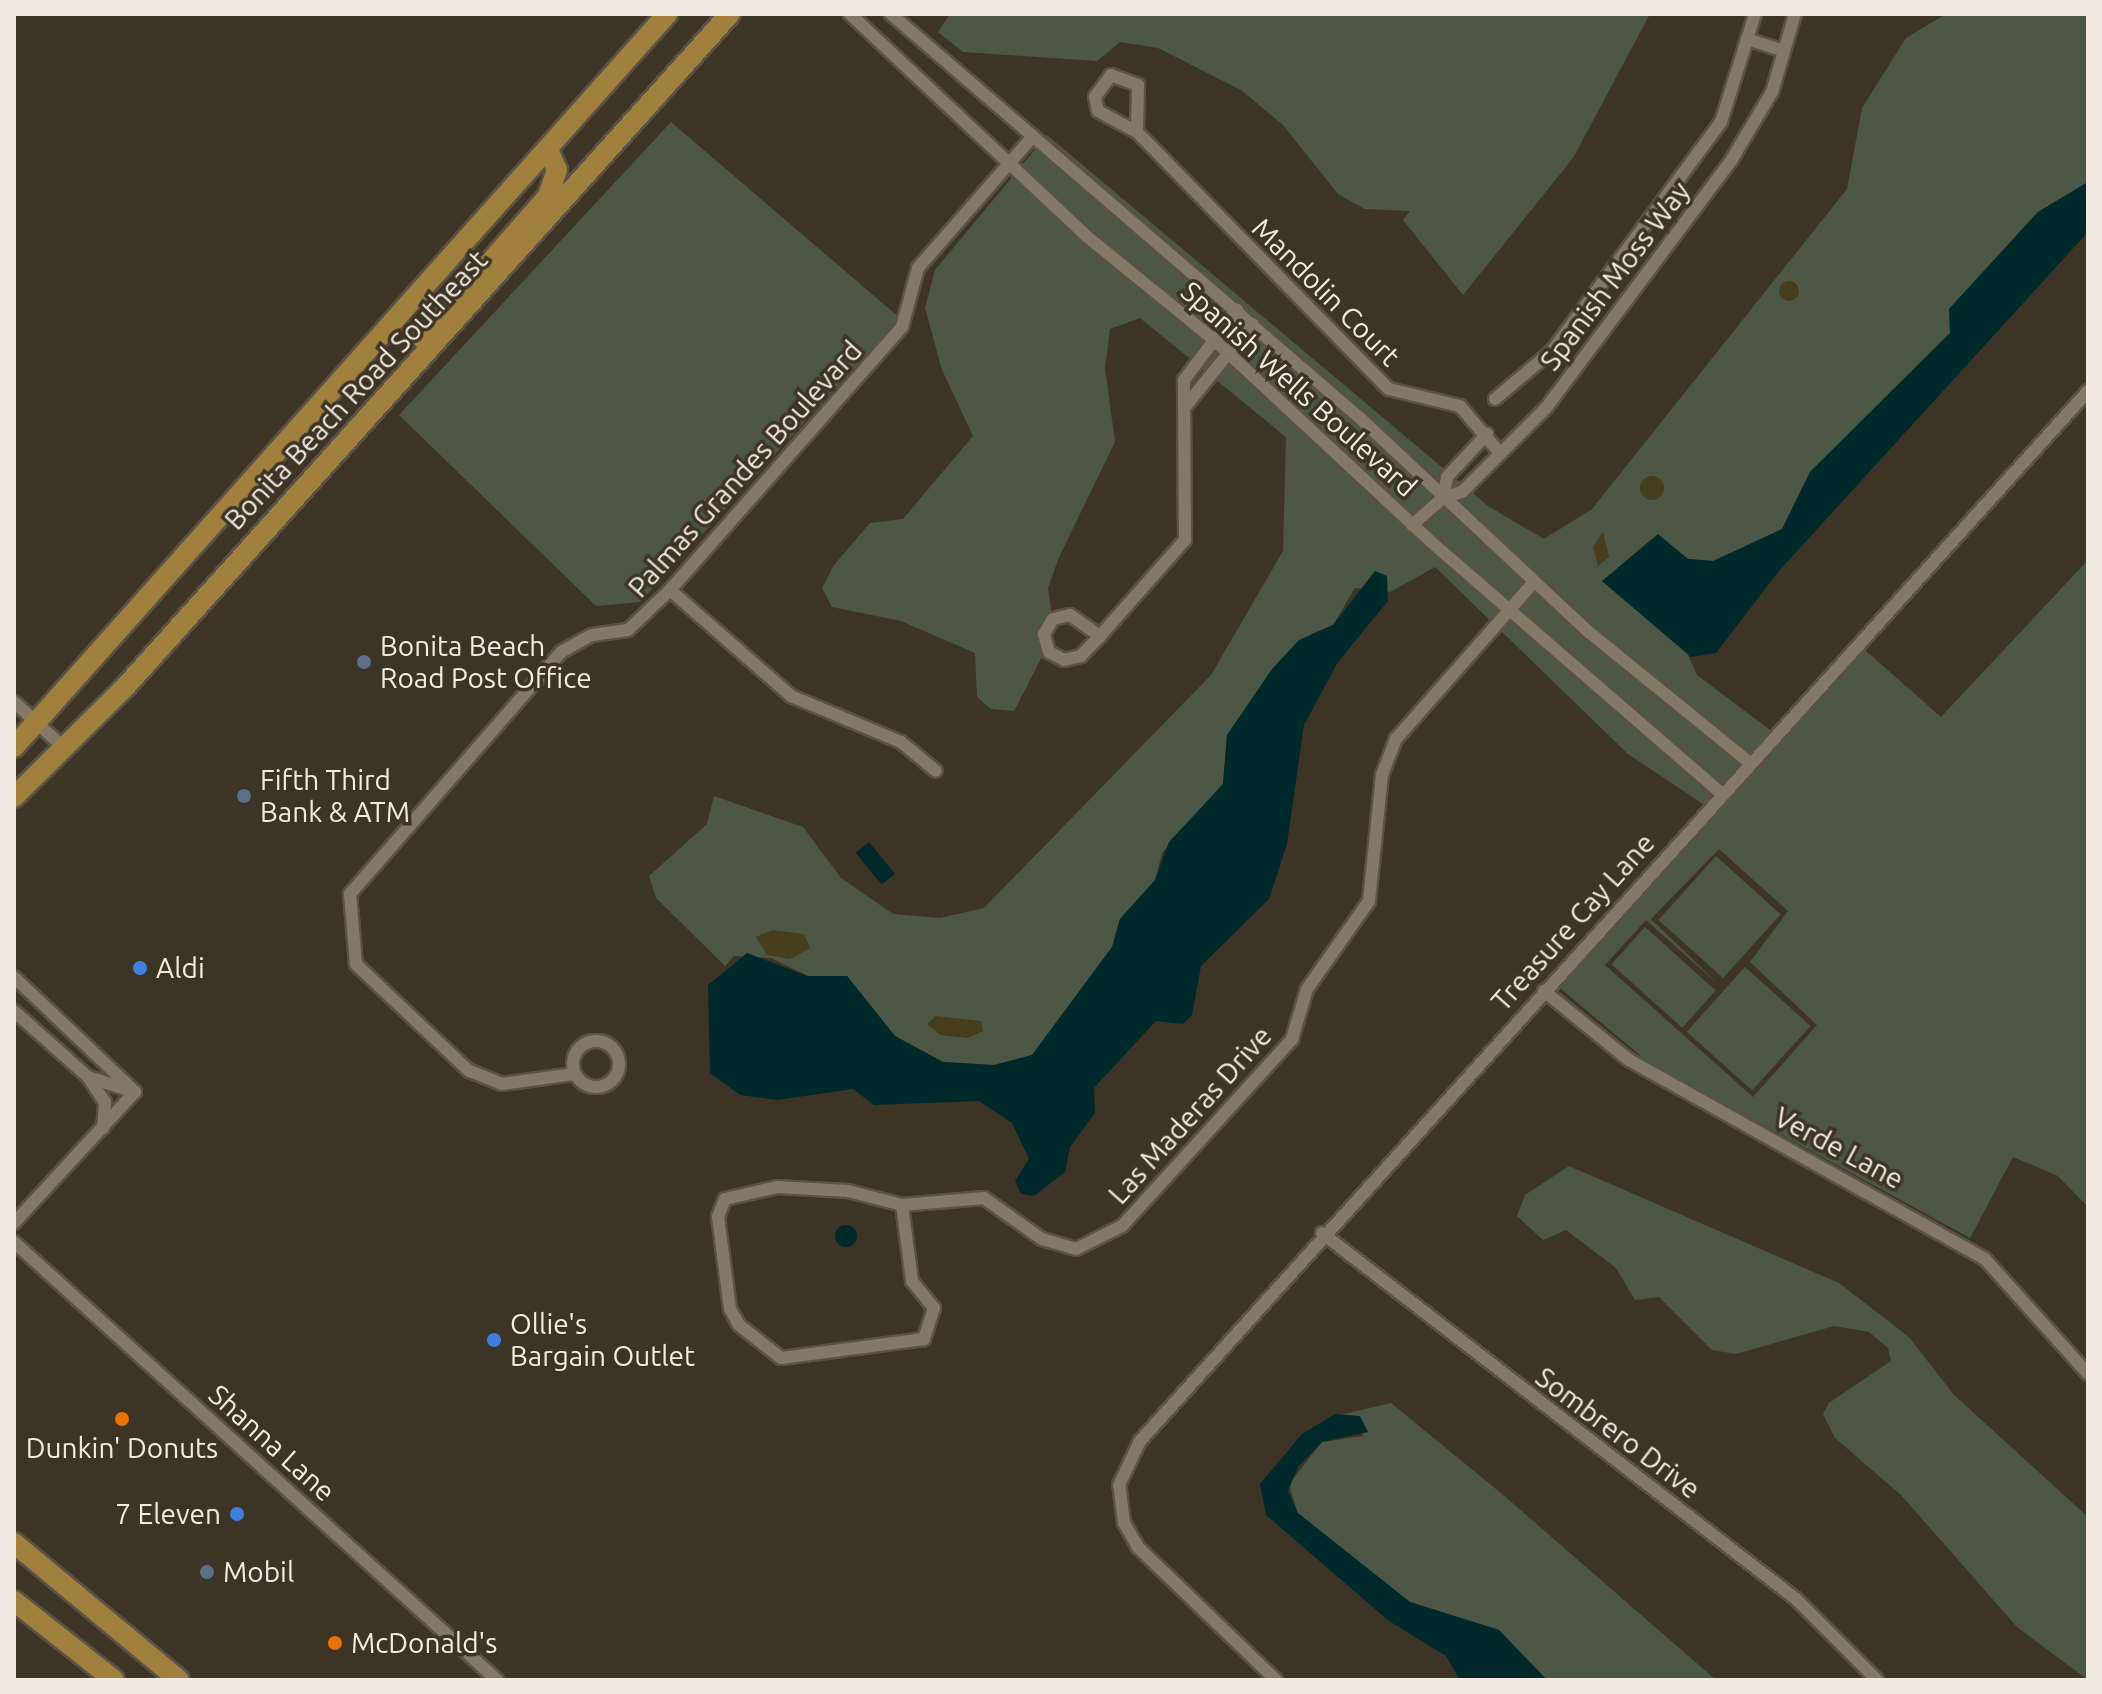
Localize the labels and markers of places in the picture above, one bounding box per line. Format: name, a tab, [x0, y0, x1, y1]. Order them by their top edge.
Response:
place label: Bonita Beach Road Post Office	[380, 629, 592, 695]
marker: Bonita Beach Road Post Office	[355, 653, 373, 671]
place label: Fifth Third Bank & ATM	[260, 763, 410, 829]
marker: Fifth Third Bank & ATM	[235, 787, 253, 805]
place label: Aldi	[156, 951, 205, 985]
marker: Aldi	[131, 959, 149, 977]
place label: Ollie's Bargain Outlet	[510, 1307, 695, 1373]
marker: Ollie's Bargain Outlet	[485, 1331, 503, 1349]
marker: Dunkin' Donuts	[113, 1410, 131, 1428]
place label: Dunkin' Donuts	[26, 1431, 218, 1465]
place label: 7 Eleven	[115, 1497, 221, 1531]
marker: 7 Eleven	[228, 1505, 246, 1523]
place label: Mobil	[223, 1555, 294, 1589]
marker: Mobil	[198, 1563, 216, 1581]
place label: McDonald's	[351, 1626, 497, 1660]
marker: McDonald's	[326, 1634, 344, 1652]

